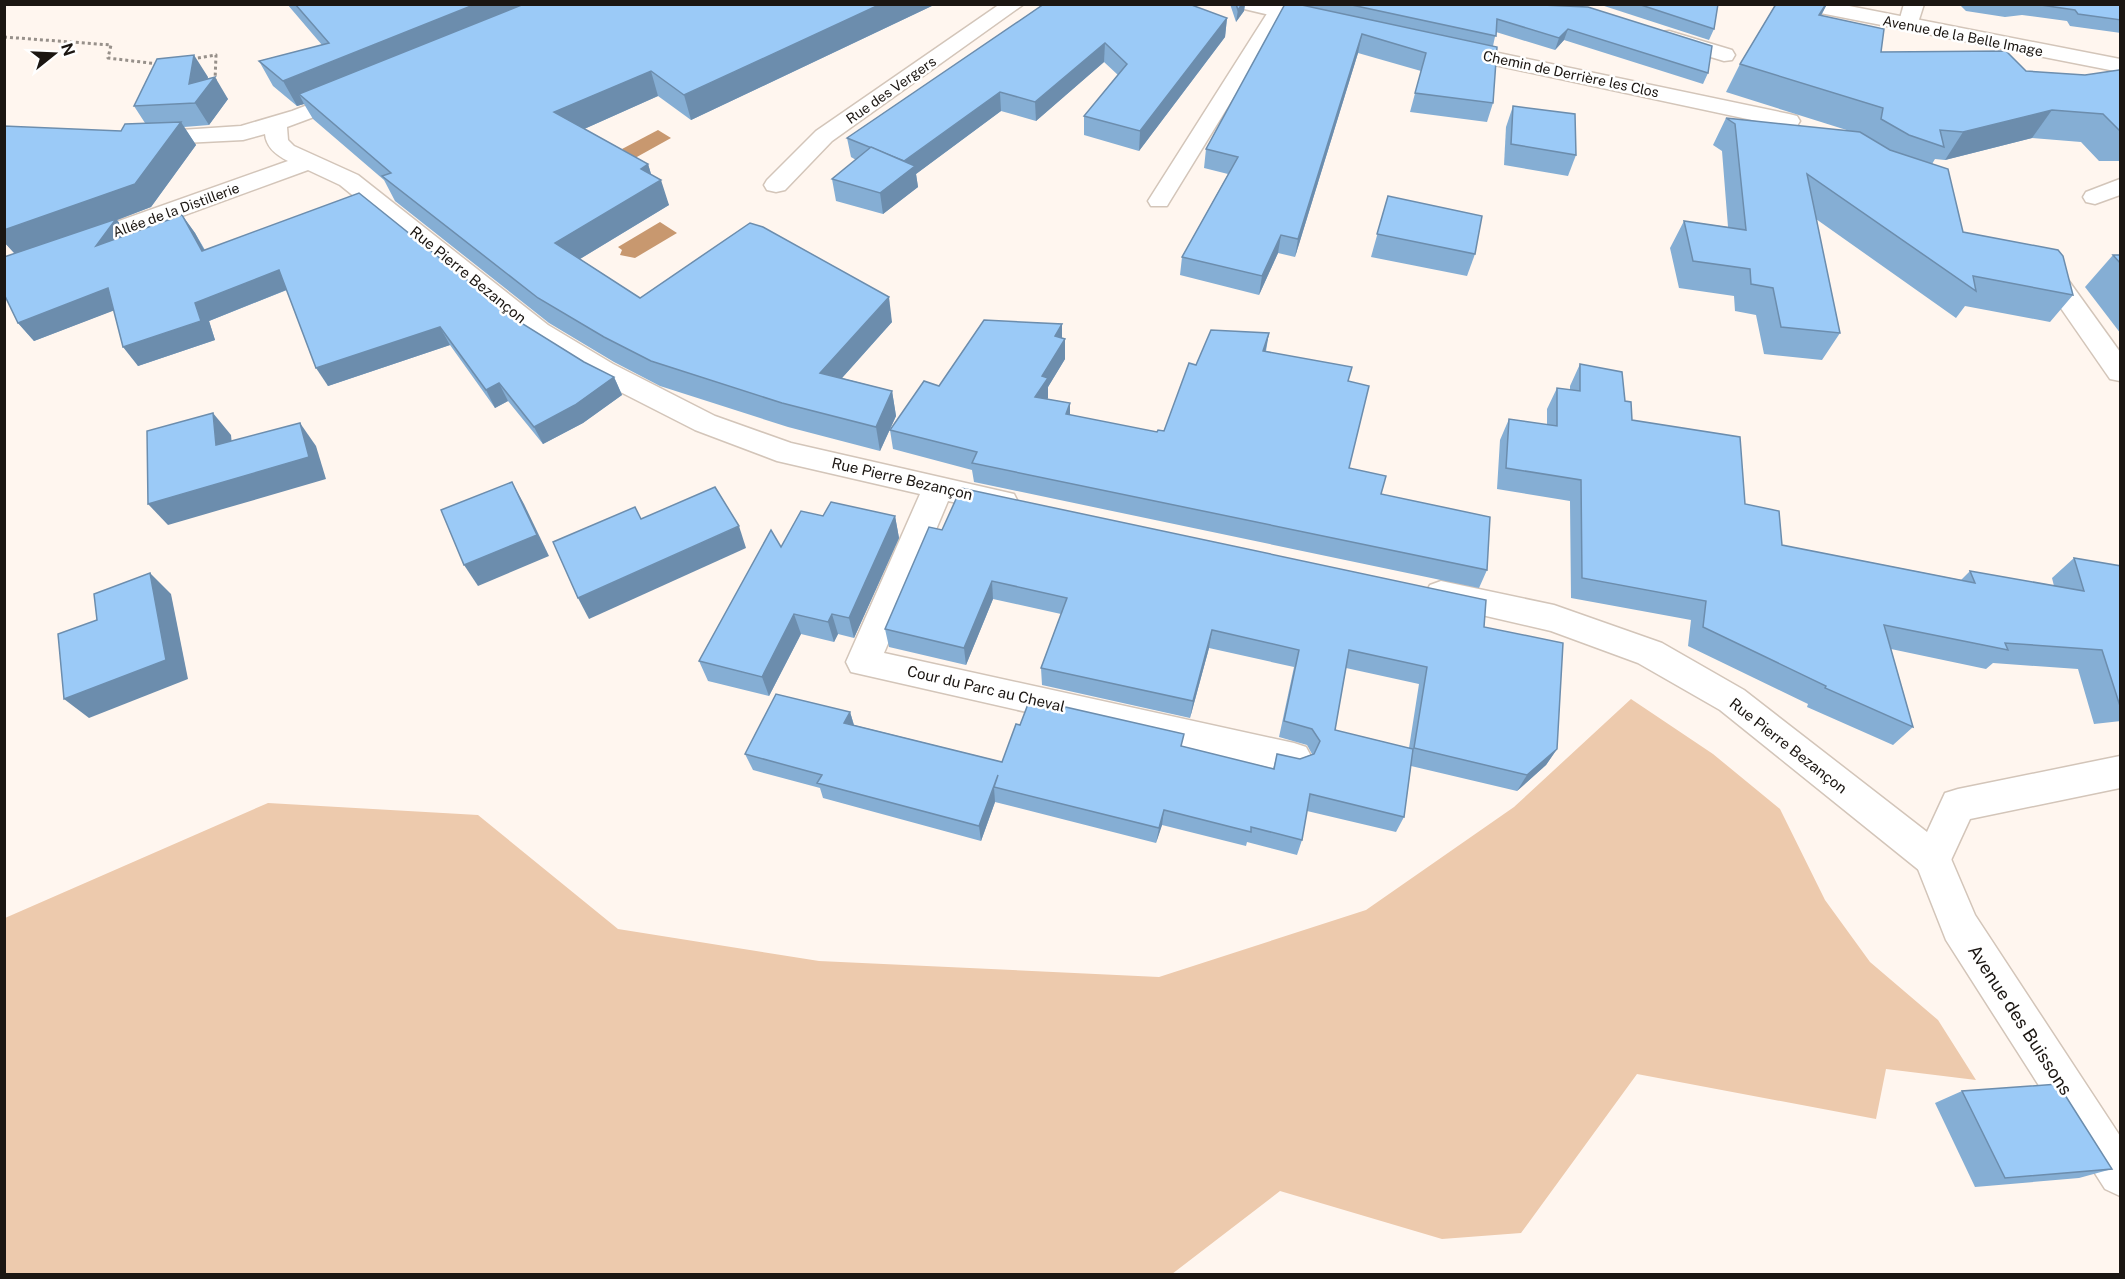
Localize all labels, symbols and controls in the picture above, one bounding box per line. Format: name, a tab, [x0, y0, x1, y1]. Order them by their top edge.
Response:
street label: Avenue de la Belle Image	[1882, 13, 2045, 59]
north arrow	[24, 24, 84, 84]
text: N	[57, 41, 79, 58]
street label: Chemin de Derrière les Clos	[1482, 48, 1660, 100]
street label: Rue des Vergers	[843, 53, 939, 127]
street label: Allée de la Distillerie	[110, 180, 242, 240]
street label: Rue Pierre Bezançon	[407, 223, 530, 327]
street label: Rue Pierre Bezançon	[830, 454, 974, 503]
street label: Cour du Parc au Cheval	[906, 662, 1067, 715]
street label: Rue Pierre Bezançon	[1726, 695, 1850, 797]
street label: Avenue des Buissons	[1964, 941, 2077, 1099]

